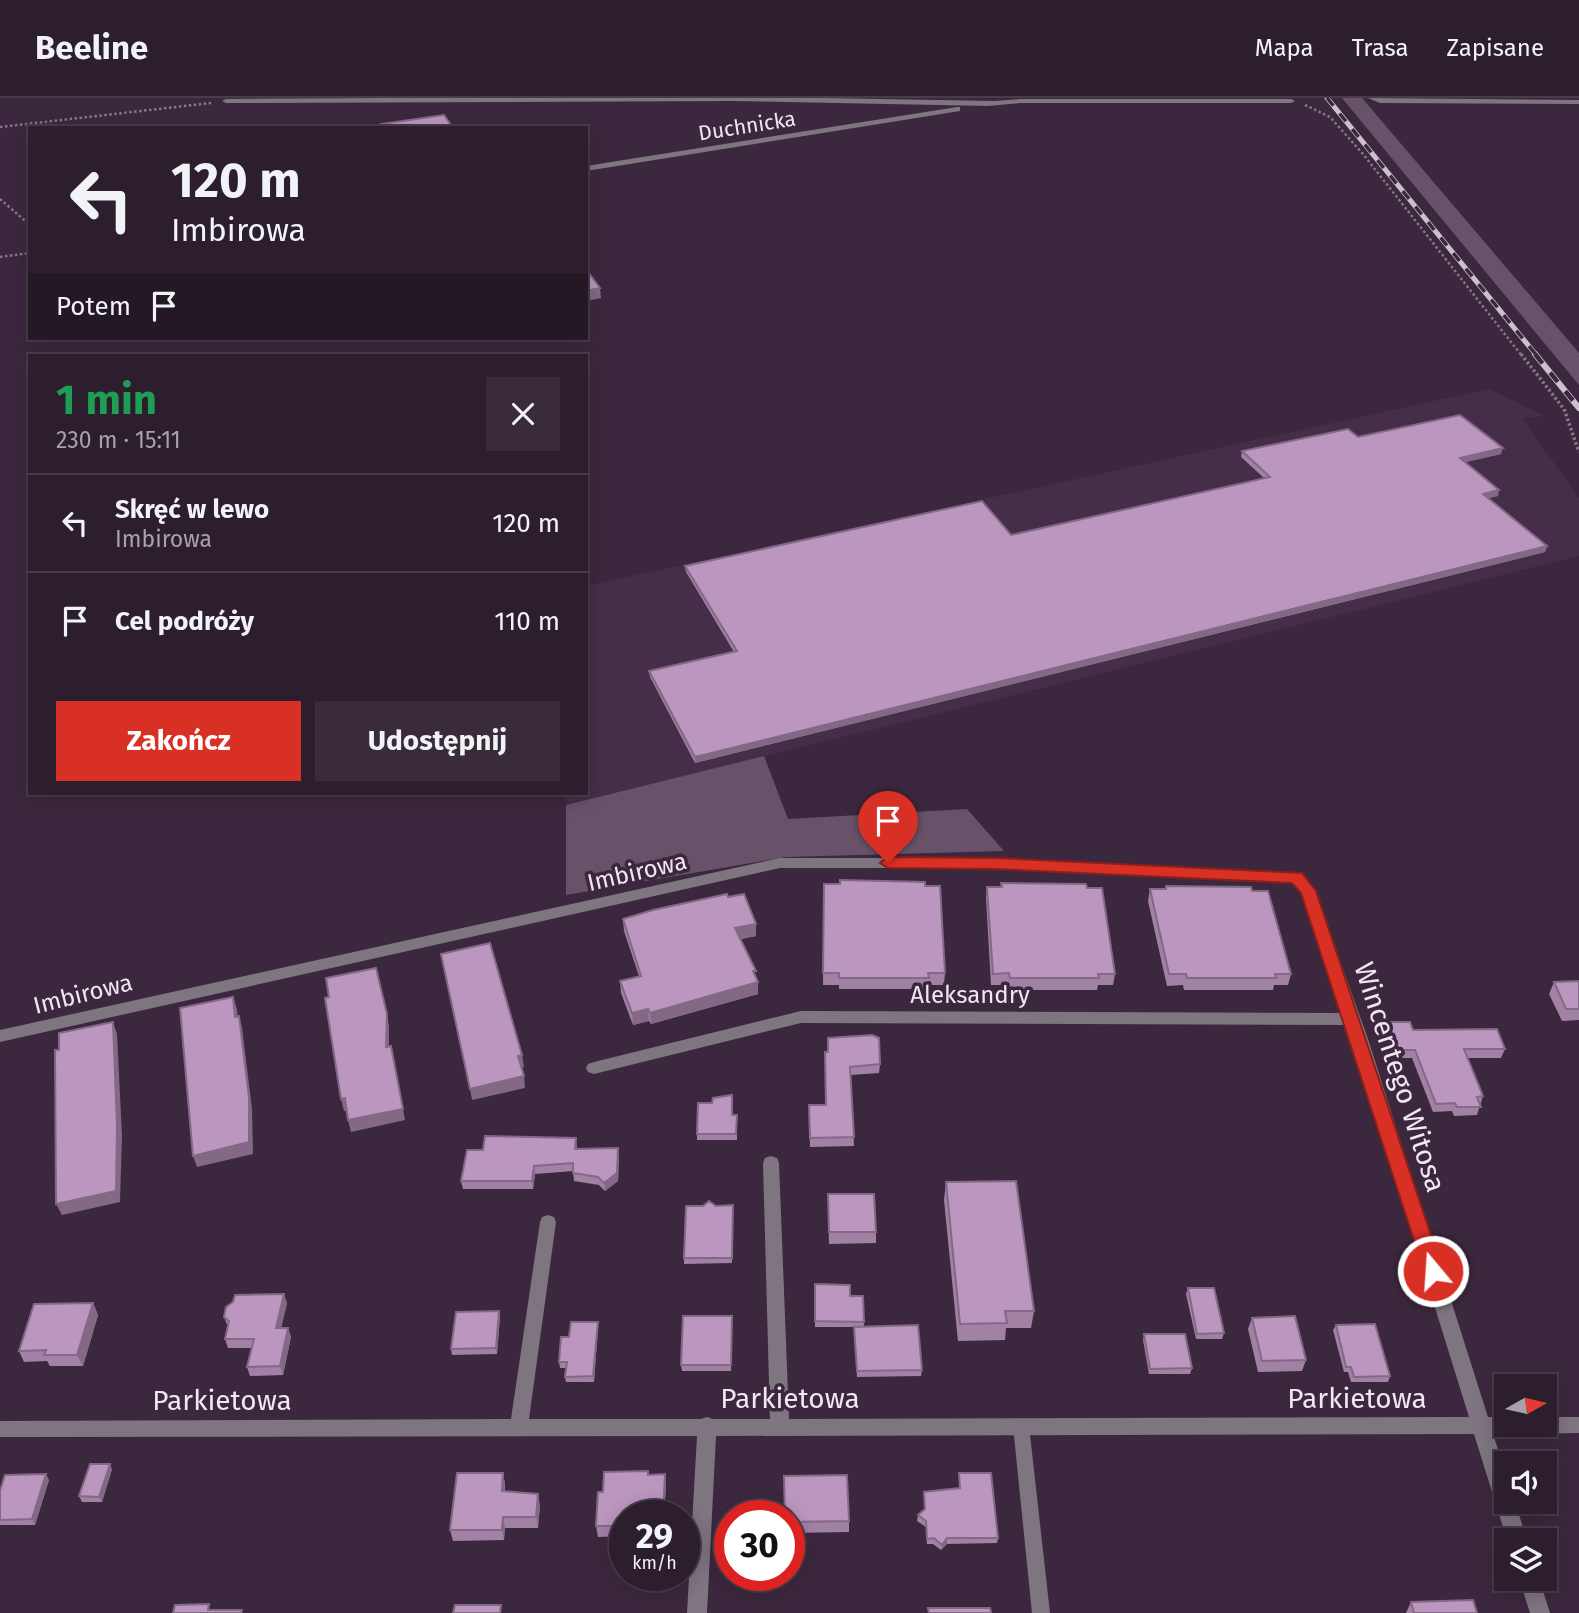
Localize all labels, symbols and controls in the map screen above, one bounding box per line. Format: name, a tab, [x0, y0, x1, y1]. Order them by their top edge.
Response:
text: Beeline	[35, 28, 148, 68]
text: Mapa	[1255, 34, 1314, 62]
text: Trasa	[1352, 34, 1409, 62]
text: Zapisane	[1447, 34, 1544, 62]
street label: Duchnicka	[696, 105, 798, 147]
text: 120 m	[171, 151, 301, 210]
icon: left	[56, 154, 147, 245]
text: Imbirowa	[171, 211, 306, 249]
icon: arrive	[145, 287, 183, 325]
text: Potem	[56, 291, 131, 322]
text: 1 min	[56, 375, 157, 425]
button: close	[486, 377, 560, 451]
text: 230 m · 15:11	[56, 426, 181, 454]
text: Skręć w lewo	[115, 494, 269, 525]
icon: left	[56, 504, 94, 542]
text: 120 m	[492, 508, 560, 539]
text: Imbirowa	[115, 525, 212, 553]
icon: arrive	[56, 602, 94, 640]
text: Cel podróży	[115, 606, 254, 637]
text: 110 m	[494, 606, 560, 637]
button: Zakończ	[56, 701, 301, 781]
button: Udostępnij	[315, 701, 560, 781]
pin	[858, 791, 918, 863]
icon: arrive	[869, 802, 907, 840]
street label: Imbirowa	[585, 847, 689, 897]
street label: Wincentego Witosa	[1347, 958, 1453, 1196]
street label: Imbirowa	[31, 968, 135, 1020]
street label: Aleksandry	[910, 981, 1030, 1009]
position arrow	[1396, 1234, 1470, 1308]
north arrow	[1494, 1374, 1558, 1437]
map controls	[1494, 1374, 1557, 1591]
street label: Parkietowa	[720, 1382, 860, 1415]
street label: Parkietowa	[1287, 1382, 1427, 1415]
street label: Parkietowa	[152, 1384, 292, 1417]
button: sound	[1494, 1451, 1557, 1514]
speed limit sign: 30	[714, 1500, 805, 1591]
text: 29	[636, 1515, 673, 1557]
button: layers	[1494, 1528, 1557, 1591]
text: km/h	[632, 1552, 677, 1574]

